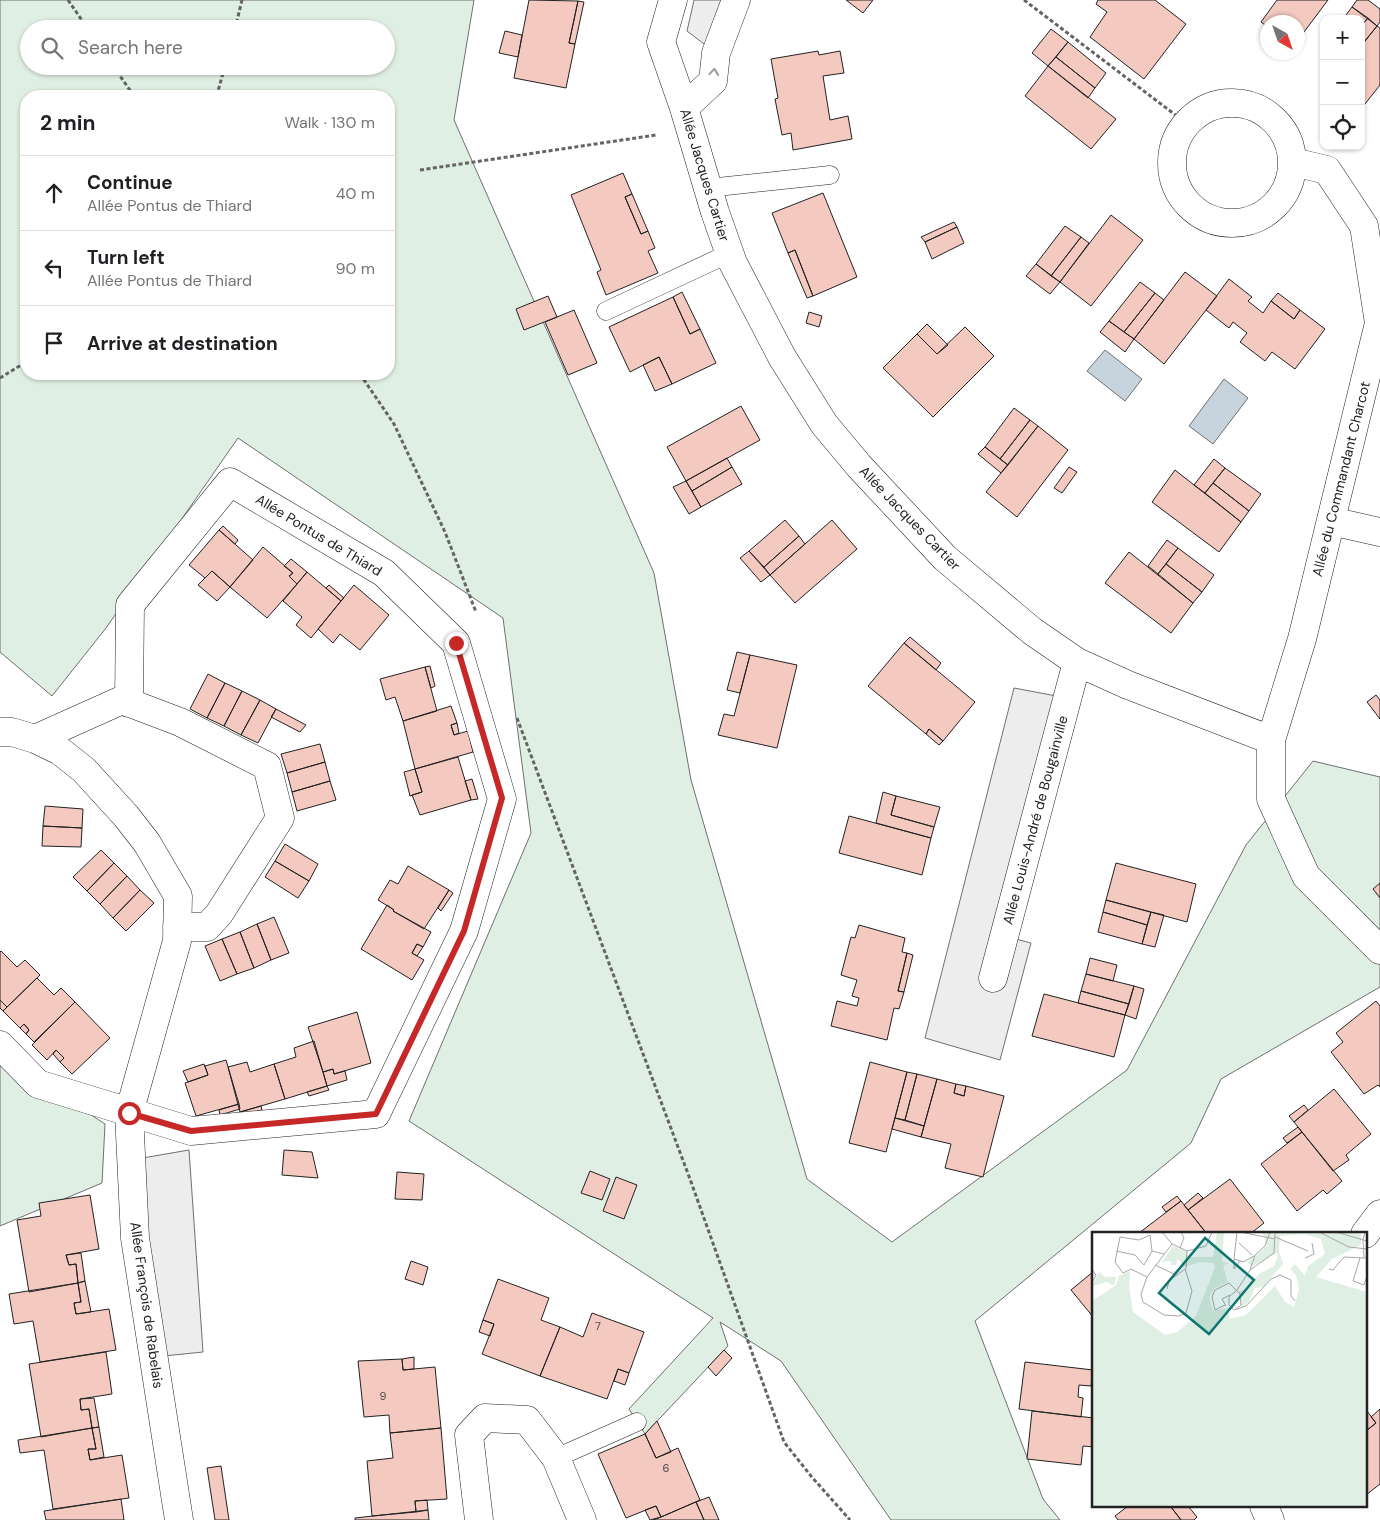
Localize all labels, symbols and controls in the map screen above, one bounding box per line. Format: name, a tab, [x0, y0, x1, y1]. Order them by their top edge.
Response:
north arrow	[1260, 15, 1305, 60]
map controls	[1320, 15, 1365, 150]
button: +	[1320, 15, 1365, 60]
search box	[20, 20, 395, 75]
icon: search	[38, 34, 66, 62]
text: Search here	[78, 35, 183, 60]
button: −	[1320, 60, 1365, 105]
one-way arrow	[708, 67, 719, 75]
button: locate	[1320, 105, 1365, 150]
street label: Allée Jacques Cartier	[676, 106, 734, 244]
text: 2 min	[40, 109, 96, 137]
text: Walk · 130 m	[284, 112, 375, 133]
text: Continue	[87, 170, 173, 195]
icon: ahead	[40, 179, 68, 207]
text: 40 m	[336, 183, 375, 204]
text: Allée Pontus de Thiard	[87, 195, 252, 216]
text: Turn left	[87, 245, 165, 270]
icon: left	[40, 254, 68, 282]
text: 90 m	[335, 258, 375, 279]
text: Allée Pontus de Thiard	[87, 270, 252, 291]
icon: arrive	[40, 329, 68, 357]
text: Arrive at destination	[87, 331, 278, 356]
street label: Allée du Commandant Charcot	[1308, 380, 1374, 578]
street label: Allée Jacques Cartier	[856, 462, 964, 574]
street label: Allée Pontus de Thiard	[252, 490, 386, 580]
route end	[445, 632, 468, 655]
street label: Allée Louis-André de Bougainville	[998, 713, 1072, 926]
route start	[118, 1102, 141, 1125]
street label: Allée François de Rabelais	[126, 1221, 168, 1389]
inset map	[1092, 1232, 1368, 1508]
house number: 7	[595, 1319, 601, 1333]
house number: 9	[380, 1389, 387, 1403]
house number: 6	[663, 1461, 670, 1475]

